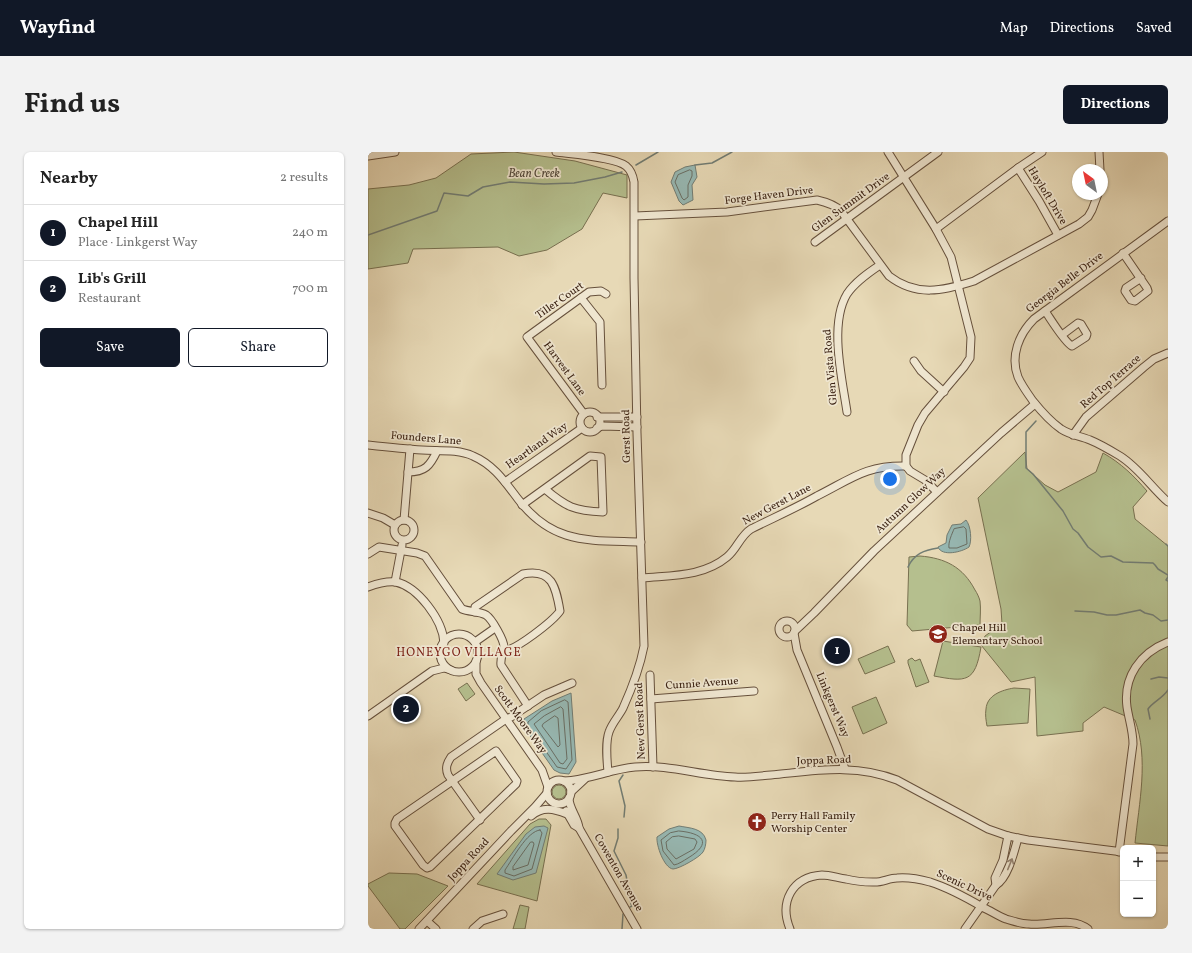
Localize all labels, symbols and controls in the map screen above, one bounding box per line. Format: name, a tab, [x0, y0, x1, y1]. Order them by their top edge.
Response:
text: Wayfind	[20, 15, 95, 41]
text: Map	[1000, 19, 1028, 38]
text: Directions	[1050, 19, 1114, 38]
text: Saved	[1136, 19, 1172, 38]
text: Find us	[24, 85, 120, 124]
button: Directions	[1063, 85, 1168, 124]
street label: Hayloft Drive	[1024, 164, 1070, 228]
north arrow	[1072, 164, 1108, 200]
water label: Bean Creek	[508, 166, 560, 182]
text: Nearby	[40, 167, 98, 190]
text: 2 results	[280, 169, 328, 187]
street label: Glen Summit Drive	[809, 170, 893, 236]
street label: Forge Haven Drive	[724, 183, 814, 209]
text: Chapel Hill	[78, 213, 158, 234]
text: 1	[50, 224, 56, 242]
text: 240 m	[292, 224, 328, 242]
text: Place · Linkgerst Way	[78, 234, 198, 252]
street label: Georgia Belle Drive	[1023, 249, 1107, 317]
text: Lib's Grill	[78, 269, 146, 290]
street label: Tiller Court	[533, 279, 587, 323]
text: 2	[50, 280, 56, 298]
text: 700 m	[292, 280, 328, 298]
text: Restaurant	[78, 290, 141, 308]
button: Save	[40, 328, 180, 367]
button: Share	[188, 328, 328, 367]
street label: Glen Vista Road	[820, 328, 842, 406]
street label: Harvest Lane	[539, 339, 589, 399]
street label: Red Top Terrace	[1077, 351, 1145, 413]
street label: Gerst Road	[619, 409, 635, 463]
street label: Heartland Way	[503, 419, 571, 473]
street label: Founders Lane	[390, 428, 462, 450]
street label: Autumn Glow Way	[873, 465, 949, 537]
your location	[880, 469, 900, 489]
street label: New Gerst Lane	[740, 481, 814, 529]
place label: Chapel Hill Elementary School	[952, 621, 1043, 649]
school or university icon: Chapel Hill Elementary School	[927, 623, 949, 645]
pin: 1	[824, 636, 850, 666]
district label: HONEYGO VILLAGE	[396, 645, 522, 661]
street label: Linkgerst Way	[812, 670, 852, 740]
street label: Cunnie Avenue	[665, 674, 739, 694]
street label: New Gerst Road	[632, 682, 650, 760]
street label: Scott Moore Way	[490, 683, 550, 757]
pin: 2	[393, 694, 419, 724]
street label: Joppa Road	[796, 753, 852, 769]
place label: Perry Hall Family Worship Center	[771, 809, 855, 837]
church icon: Perry Hall Family Worship Center	[746, 811, 768, 833]
street label: Cowenton Avenue	[590, 831, 646, 915]
street label: Joppa Road	[445, 835, 493, 885]
map controls	[1120, 845, 1156, 917]
button: +	[1120, 845, 1156, 881]
one-way arrow	[1006, 858, 1014, 870]
street label: Scenic Drive	[934, 867, 994, 905]
button: −	[1120, 881, 1156, 917]

